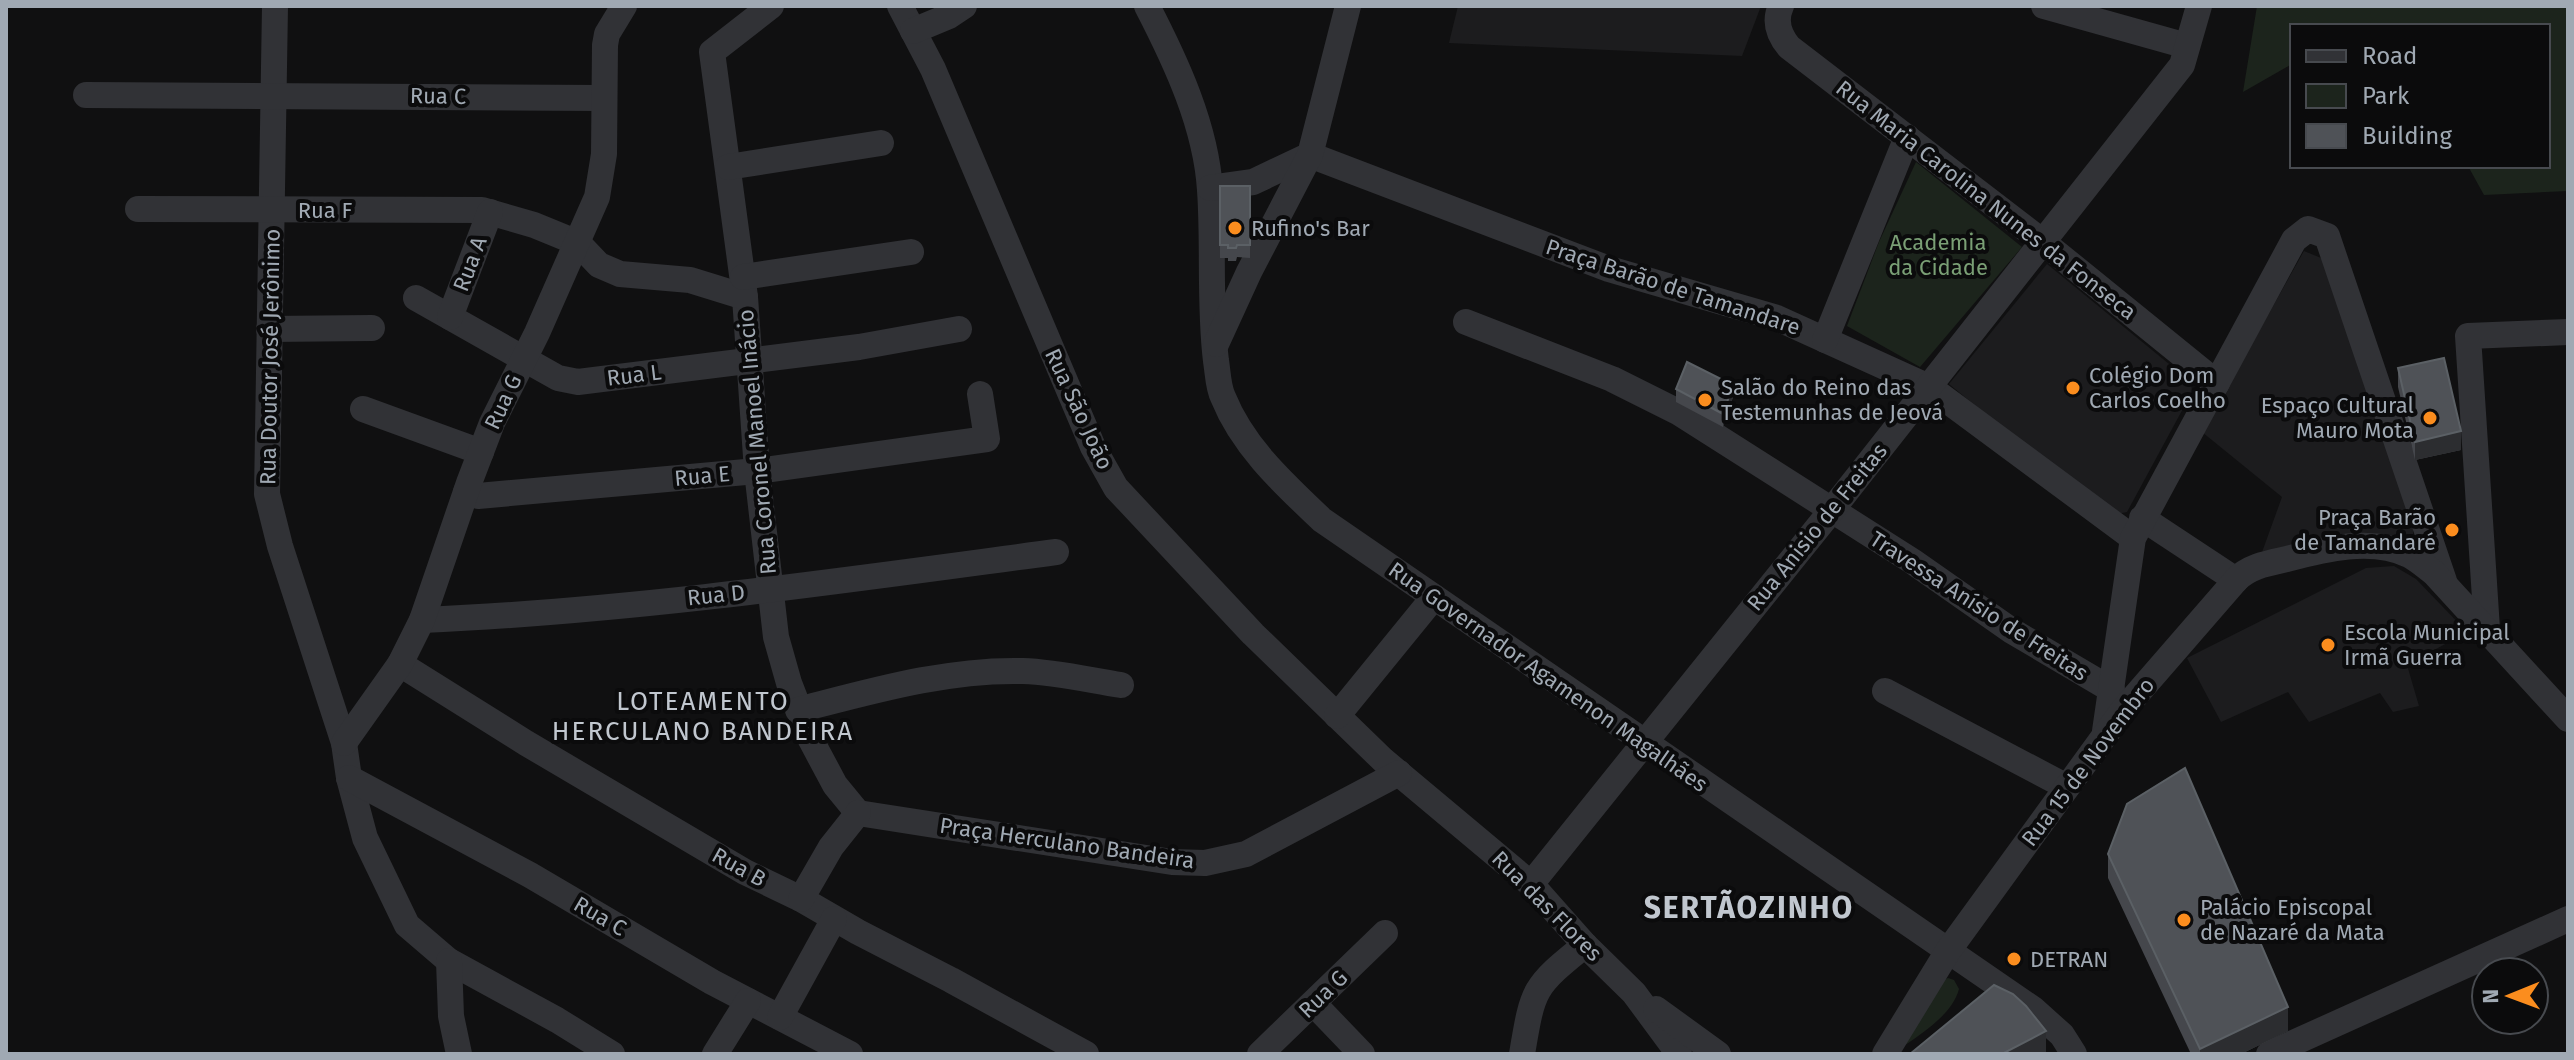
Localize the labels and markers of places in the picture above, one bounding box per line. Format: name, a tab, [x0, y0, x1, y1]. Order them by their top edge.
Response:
place label: Rufino's Bar	[1251, 215, 1370, 242]
marker: Rufino's Bar	[1226, 219, 1244, 237]
place label: Colégio Dom Carlos Coelho	[2089, 362, 2226, 414]
place label: Salão do Reino das Testemunhas de Jeová	[1721, 374, 1943, 426]
marker: Colégio Dom Carlos Coelho	[2064, 379, 2082, 397]
marker: Salão do Reino das Testemunhas de Jeová	[1696, 391, 1714, 409]
place label: Espaço Cultural Mauro Mota	[2261, 392, 2414, 444]
marker: Espaço Cultural Mauro Mota	[2421, 409, 2439, 427]
place label: Praça Barão de Tamandaré	[2294, 504, 2436, 556]
marker: Praça Barão de Tamandaré	[2443, 521, 2461, 539]
place label: Escola Municipal Irmã Guerra	[2344, 619, 2510, 671]
marker: Escola Municipal Irmã Guerra	[2319, 636, 2337, 654]
place label: Palácio Episcopal de Nazaré da Mata	[2200, 894, 2385, 946]
marker: Palácio Episcopal de Nazaré da Mata	[2175, 911, 2193, 929]
place label: DETRAN	[2030, 946, 2108, 973]
marker: DETRAN	[2005, 950, 2023, 968]

